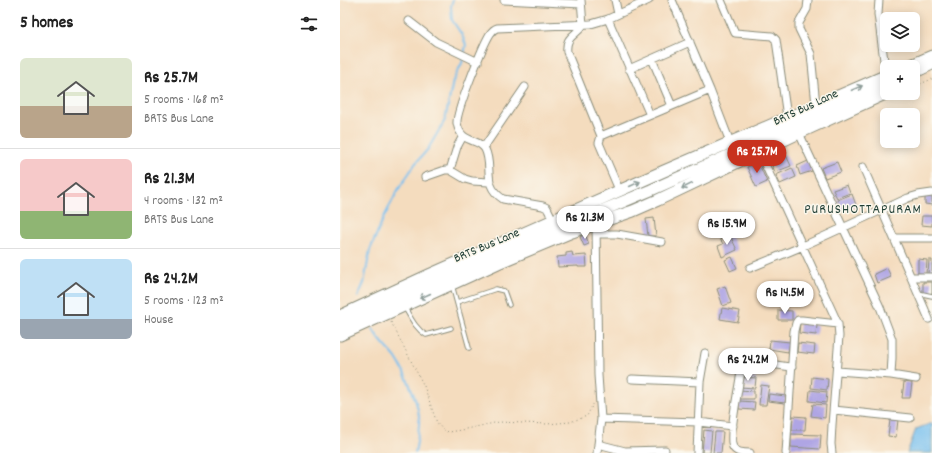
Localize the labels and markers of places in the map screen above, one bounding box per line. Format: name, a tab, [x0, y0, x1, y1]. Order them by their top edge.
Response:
pin: Rs 25.7M	[716, 140, 798, 174]
pin: Rs 21.3M	[544, 206, 626, 240]
pin: Rs 15.9M	[686, 212, 768, 246]
pin: Rs 14.5M	[744, 281, 826, 315]
pin: Rs 24.2M	[707, 348, 789, 382]

